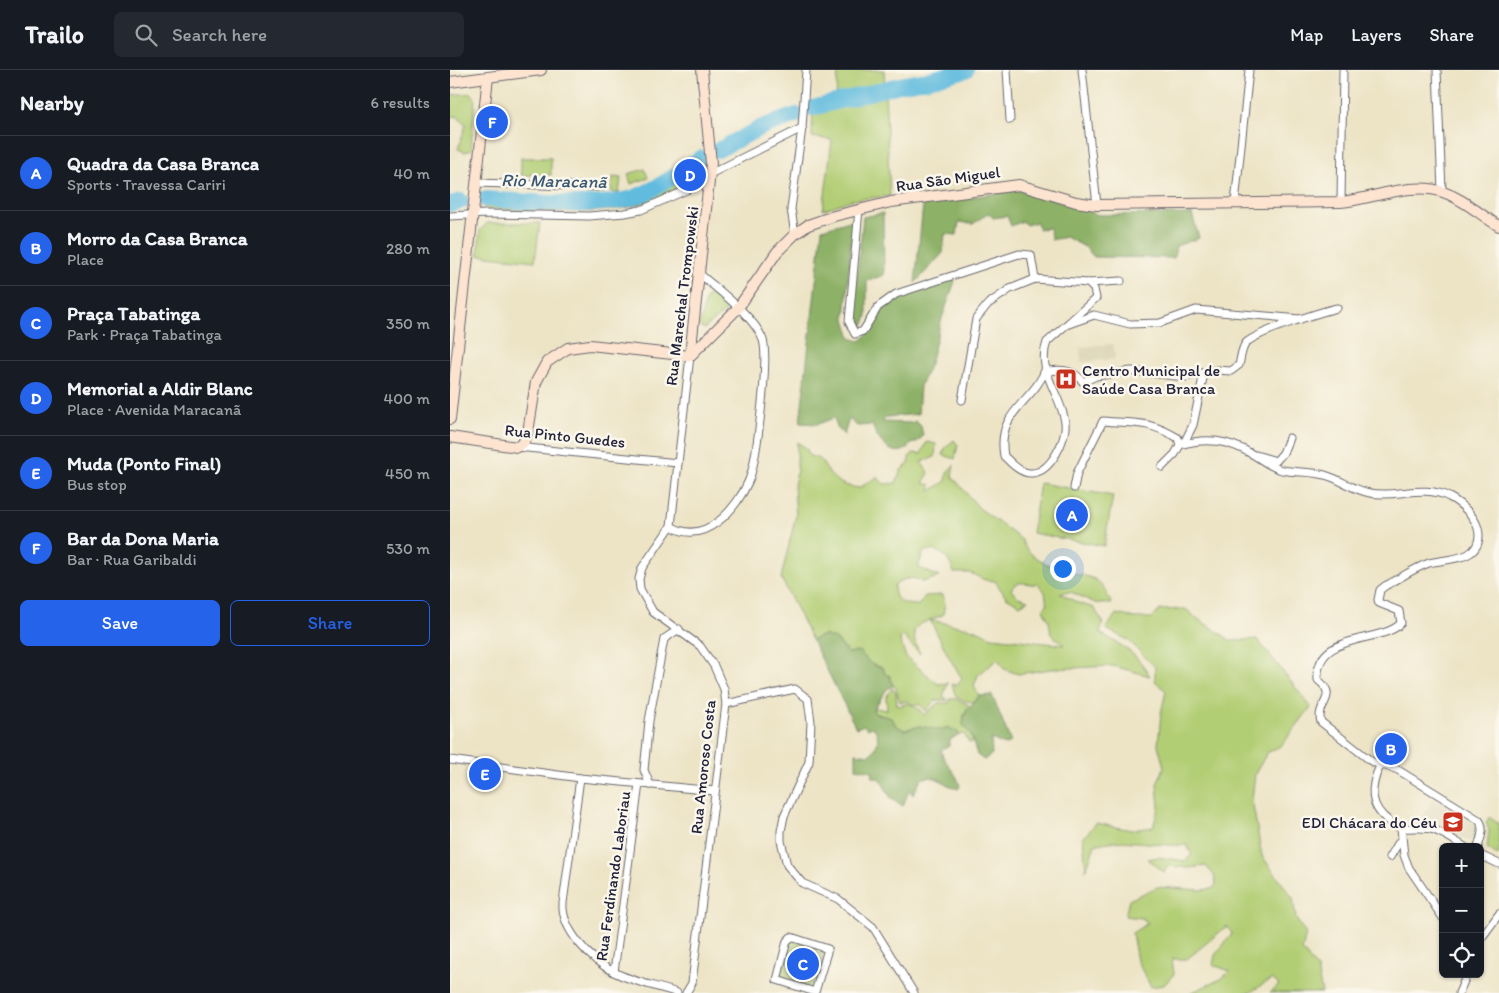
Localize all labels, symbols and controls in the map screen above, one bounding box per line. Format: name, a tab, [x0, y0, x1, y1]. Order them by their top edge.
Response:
search box	[114, 12, 464, 57]
text: Trailo	[25, 20, 84, 49]
icon: search	[132, 21, 160, 49]
text: Search here	[172, 23, 267, 46]
text: Map	[1290, 24, 1323, 46]
text: Layers	[1351, 24, 1401, 46]
text: Share	[1429, 24, 1474, 46]
text: Nearby	[20, 90, 84, 115]
text: 6 results	[370, 93, 430, 112]
pin: F	[476, 103, 508, 141]
text: Quadra da Casa Branca	[67, 152, 259, 175]
pin: D	[674, 156, 706, 194]
street label: Rua São Miguel	[895, 162, 1002, 196]
text: A	[31, 164, 41, 183]
text: 40 m	[393, 164, 430, 183]
water label: Rio Maracanã	[501, 169, 609, 193]
text: Sports · Travessa Cariri	[67, 175, 226, 194]
street label: Rua Marechal Trompowski	[662, 205, 702, 387]
text: Morro da Casa Branca	[67, 227, 248, 250]
text: B	[31, 239, 41, 258]
text: 280 m	[386, 239, 430, 258]
text: Place	[67, 250, 104, 269]
text: Praça Tabatinga	[67, 302, 200, 325]
text: C	[31, 314, 41, 333]
text: 350 m	[386, 314, 430, 333]
text: Park · Praça Tabatinga	[67, 325, 222, 344]
place label: Centro Municipal de Saúde Casa Branca	[1082, 361, 1220, 398]
hospital icon: Centro Municipal de Saúde Casa Branca	[1054, 367, 1078, 391]
text: Memorial a Aldir Blanc	[67, 377, 253, 400]
text: D	[31, 389, 41, 408]
text: 400 m	[384, 389, 430, 408]
text: Place · Avenida Maracanã	[67, 400, 241, 419]
street label: Rua Pinto Guedes	[504, 420, 626, 452]
text: Muda (Ponto Final)	[67, 452, 221, 475]
text: E	[32, 464, 40, 483]
text: 450 m	[385, 464, 430, 483]
text: Bus stop	[67, 475, 127, 494]
pin: A	[1056, 496, 1088, 534]
text: Bar da Dona Maria	[67, 527, 219, 550]
text: F	[32, 539, 40, 558]
text: 530 m	[386, 539, 430, 558]
text: Bar · Rua Garibaldi	[67, 550, 196, 569]
your location	[1050, 556, 1076, 582]
button: Save	[20, 600, 220, 646]
button: Share	[230, 600, 430, 646]
street label: Rua Amoroso Costa	[687, 698, 720, 835]
pin: B	[1375, 730, 1407, 768]
pin: E	[469, 755, 501, 793]
street label: Rua Ferdinando Laboriau	[592, 789, 634, 962]
school or university icon: EDI Chácara do Céu	[1441, 810, 1465, 834]
place label: EDI Chácara do Céu	[1302, 813, 1437, 832]
map controls	[1439, 843, 1484, 978]
button: +	[1439, 843, 1484, 888]
button: −	[1439, 888, 1484, 933]
button: locate	[1439, 933, 1484, 978]
pin: C	[787, 945, 819, 983]

